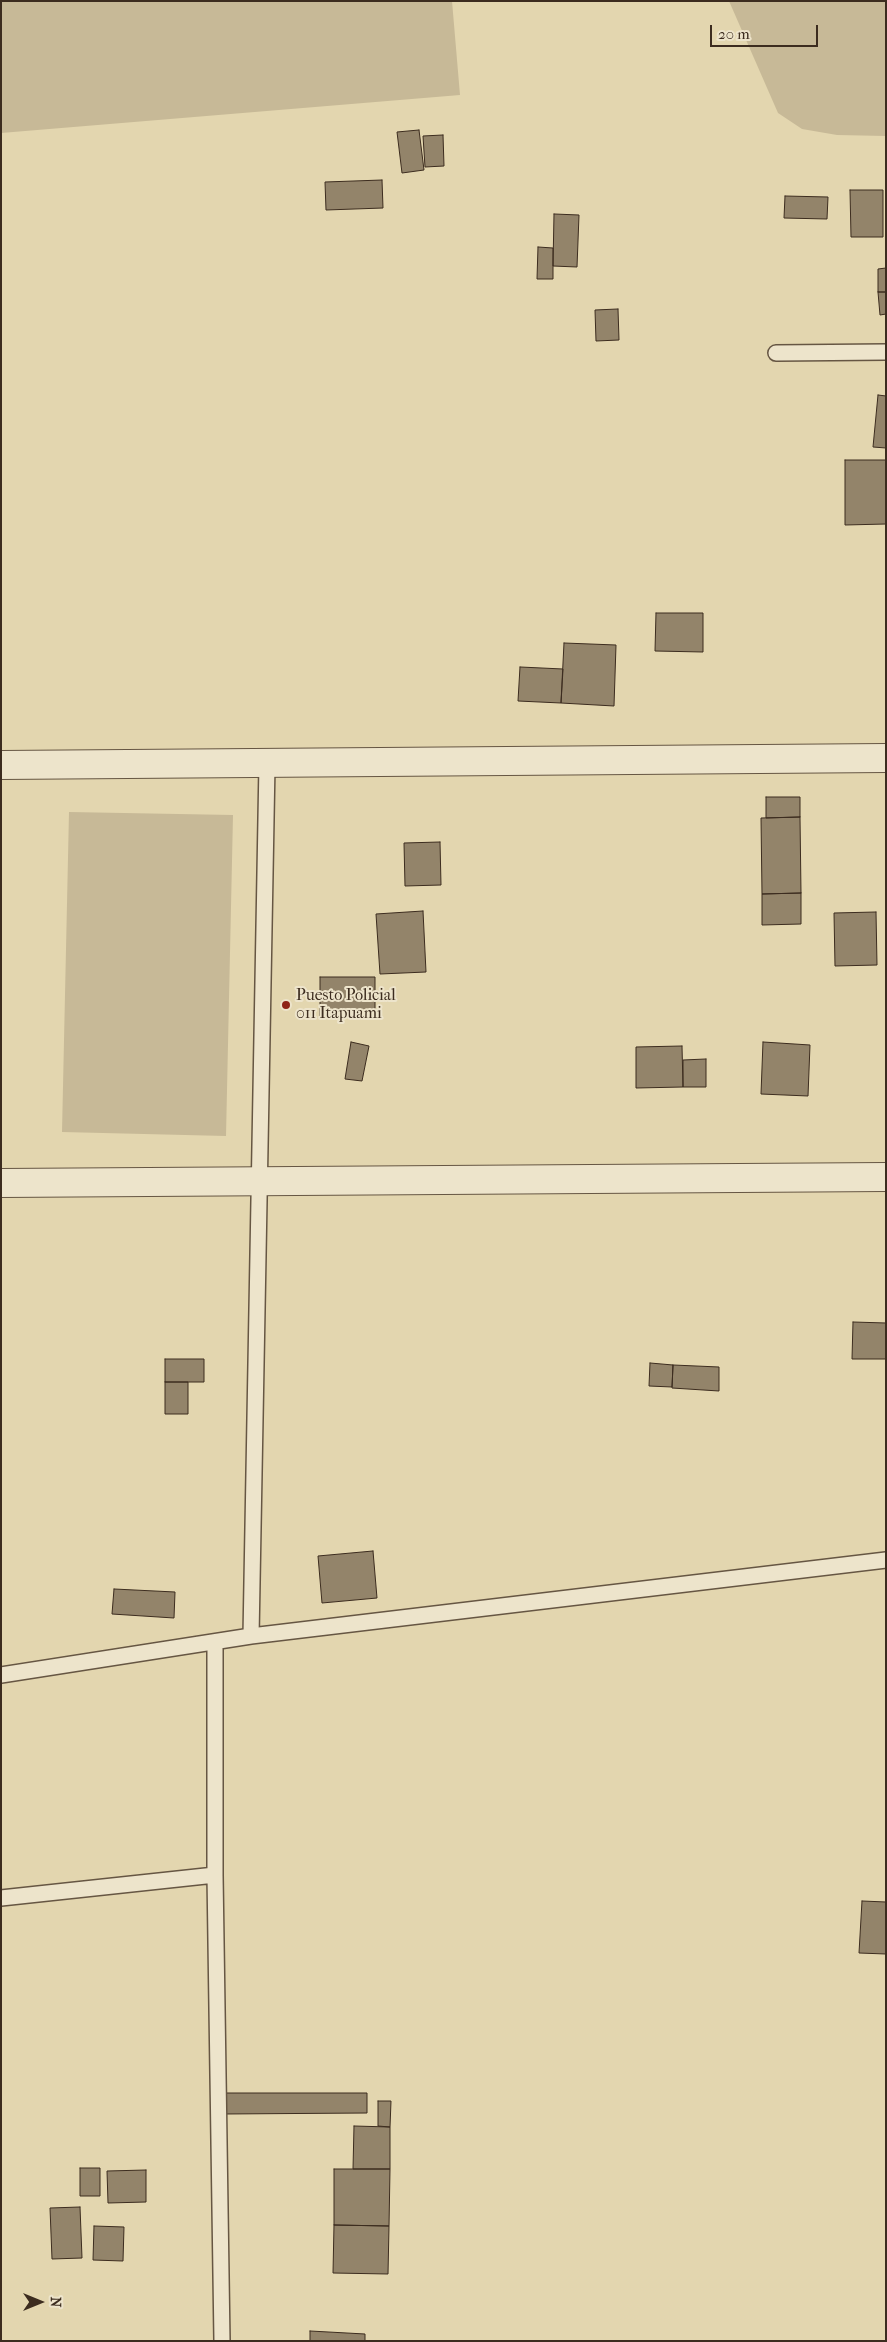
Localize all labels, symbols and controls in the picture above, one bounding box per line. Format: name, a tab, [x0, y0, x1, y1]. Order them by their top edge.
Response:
scale bar	[712, 15, 820, 47]
text: 20 m	[718, 25, 750, 43]
place label: Puesto Policial 011 Itapuami	[296, 986, 396, 1024]
marker: Puesto Policial 011 Itapuami	[280, 999, 292, 1011]
north arrow	[15, 2277, 65, 2327]
text: N	[47, 2297, 64, 2307]

